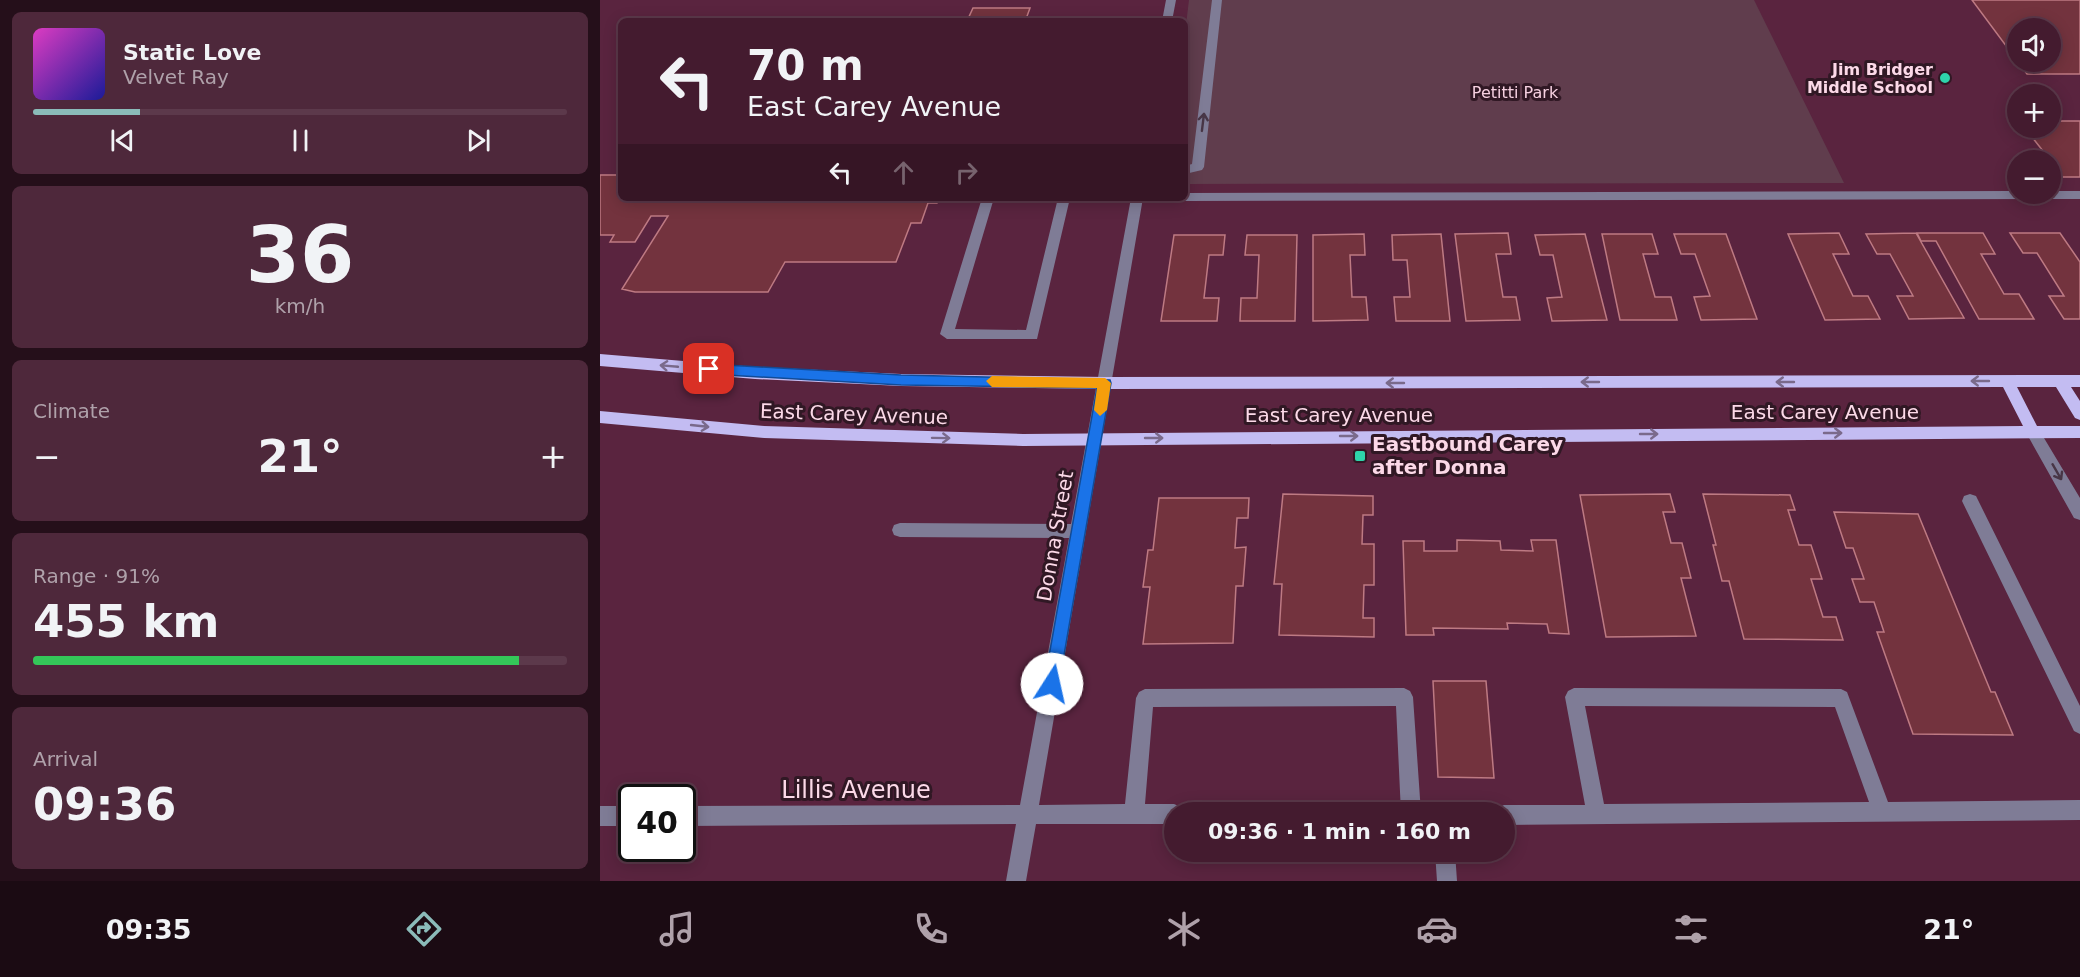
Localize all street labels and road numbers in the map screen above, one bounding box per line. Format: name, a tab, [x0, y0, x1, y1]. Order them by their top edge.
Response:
street label: East Carey Avenue	[759, 399, 949, 429]
street label: East Carey Avenue	[1731, 400, 1919, 424]
street label: East Carey Avenue	[1245, 403, 1433, 427]
street label: Donna Street	[1032, 469, 1078, 603]
street label: Lillis Avenue	[781, 776, 931, 804]

